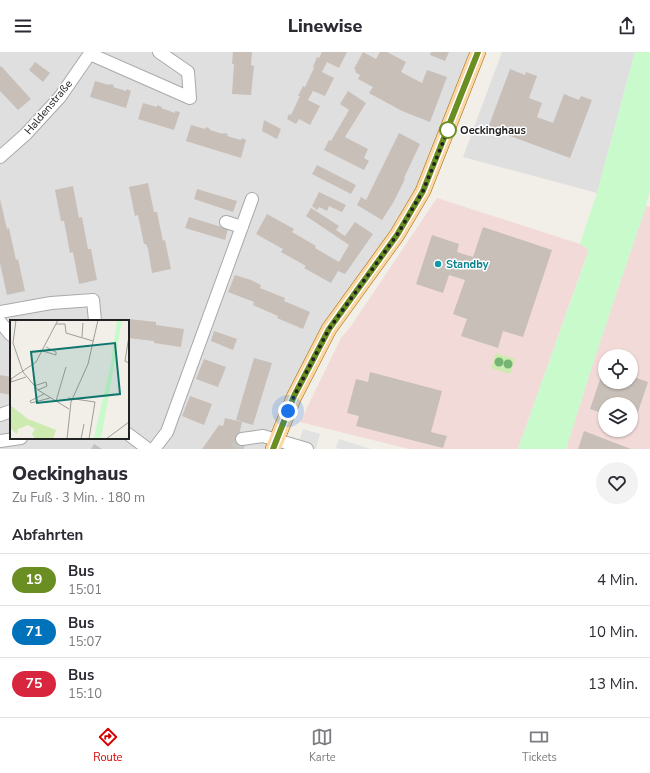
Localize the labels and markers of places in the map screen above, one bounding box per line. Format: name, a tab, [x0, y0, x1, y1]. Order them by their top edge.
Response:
marker: Oeckinghaus	[439, 121, 457, 139]
place label: Oeckinghaus	[460, 123, 526, 138]
place label: Standby	[446, 257, 489, 272]
marker: Standby	[433, 259, 443, 269]

